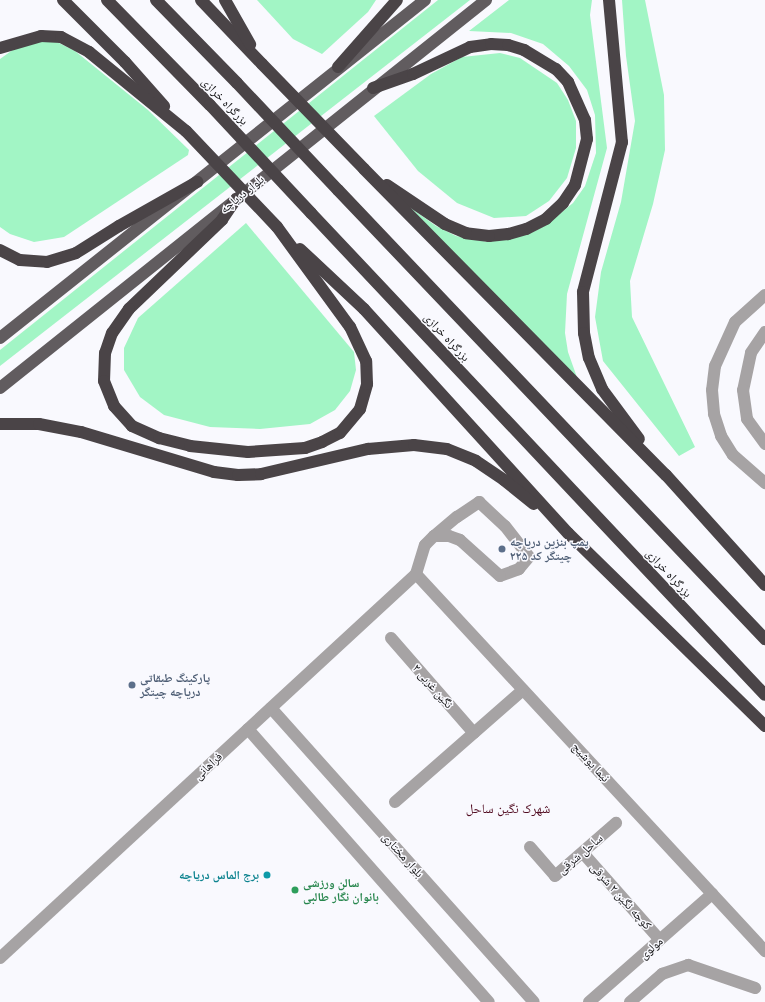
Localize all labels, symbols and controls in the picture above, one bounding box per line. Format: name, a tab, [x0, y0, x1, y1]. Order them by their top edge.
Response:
street label: بزرگراه خرازی	[199, 74, 251, 128]
street label: بلوار دریاچه	[217, 172, 267, 216]
street label: بزرگراه خرازی	[421, 310, 473, 364]
place label: پمپ بنزین دریاچه چیتگر کد ۲۲۵	[510, 535, 589, 563]
marker: پمپ بنزین دریاچه چیتگر کد ۲۲۵	[497, 544, 507, 554]
street label: بزرگراه خرازی	[643, 546, 695, 600]
street label: نگین غربی ۲	[410, 661, 456, 711]
place label: پارکینگ طبقاتی دریاچه چیتگر	[140, 671, 210, 699]
marker: پارکینگ طبقاتی دریاچه چیتگر	[127, 680, 137, 690]
street label: نیما یوشیج	[569, 739, 613, 785]
street label: فراهانی	[191, 749, 225, 783]
district label: شهرک نگین ساحل	[466, 800, 550, 816]
street label: بلوار مختاری	[379, 830, 427, 880]
street label: ساحل شرقی	[554, 831, 606, 877]
street label: کوچه نگین ۲ شرقی	[587, 860, 655, 932]
place label: برج الماس دریاچه	[179, 868, 259, 882]
marker: برج الماس دریاچه	[262, 870, 272, 880]
place label: سالن ورزشی بانوان نگار طالبی	[303, 876, 379, 904]
marker: سالن ورزشی بانوان نگار طالبی	[290, 885, 300, 895]
street label: مولوی	[636, 934, 666, 962]

